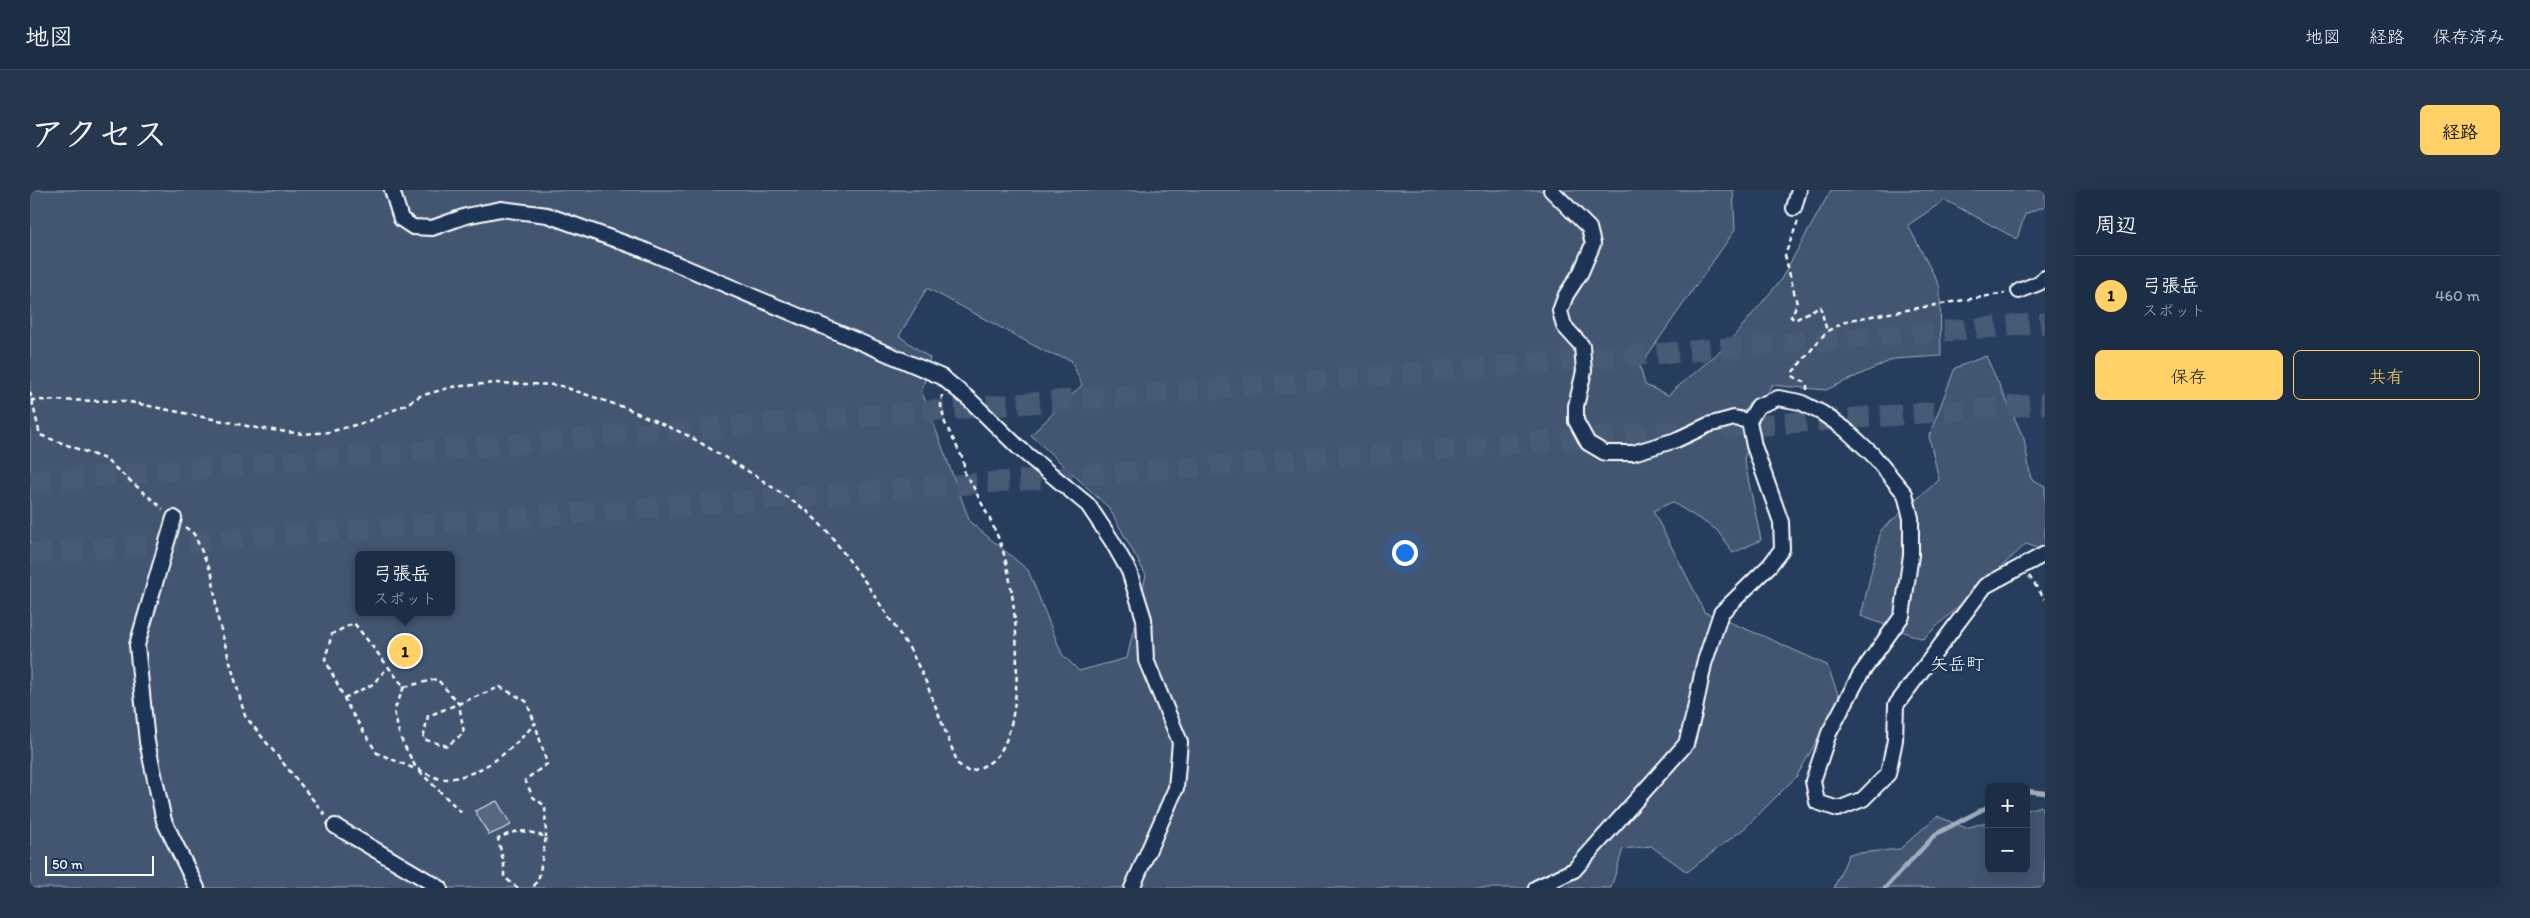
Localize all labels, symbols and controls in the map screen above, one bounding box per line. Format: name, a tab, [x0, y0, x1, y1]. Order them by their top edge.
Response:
text: 地図	[25, 22, 73, 51]
text: 地図	[2305, 26, 2341, 48]
text: 経路	[2369, 26, 2405, 48]
text: 保存済み	[2433, 26, 2505, 48]
button: 経路	[2420, 105, 2500, 155]
text: アクセス	[30, 113, 168, 155]
text: 周辺	[2095, 212, 2137, 237]
text: 弓張岳	[2142, 274, 2199, 297]
text: 1	[2107, 286, 2115, 305]
text: 460 m	[2435, 286, 2480, 305]
text: スポット	[2142, 301, 2206, 320]
button: 保存	[2095, 350, 2283, 400]
button: 共有	[2293, 350, 2480, 400]
your location	[1392, 540, 1418, 566]
popup	[355, 551, 455, 616]
text: 弓張岳	[373, 562, 430, 585]
text: スポット	[373, 589, 437, 608]
pin: 1	[389, 632, 421, 670]
district label: 矢岳町	[1930, 653, 1984, 675]
map controls	[1985, 783, 2030, 873]
button: +	[1985, 783, 2030, 828]
button: −	[1985, 828, 2030, 873]
scale bar	[45, 853, 154, 876]
text: 50 m	[52, 856, 83, 873]

